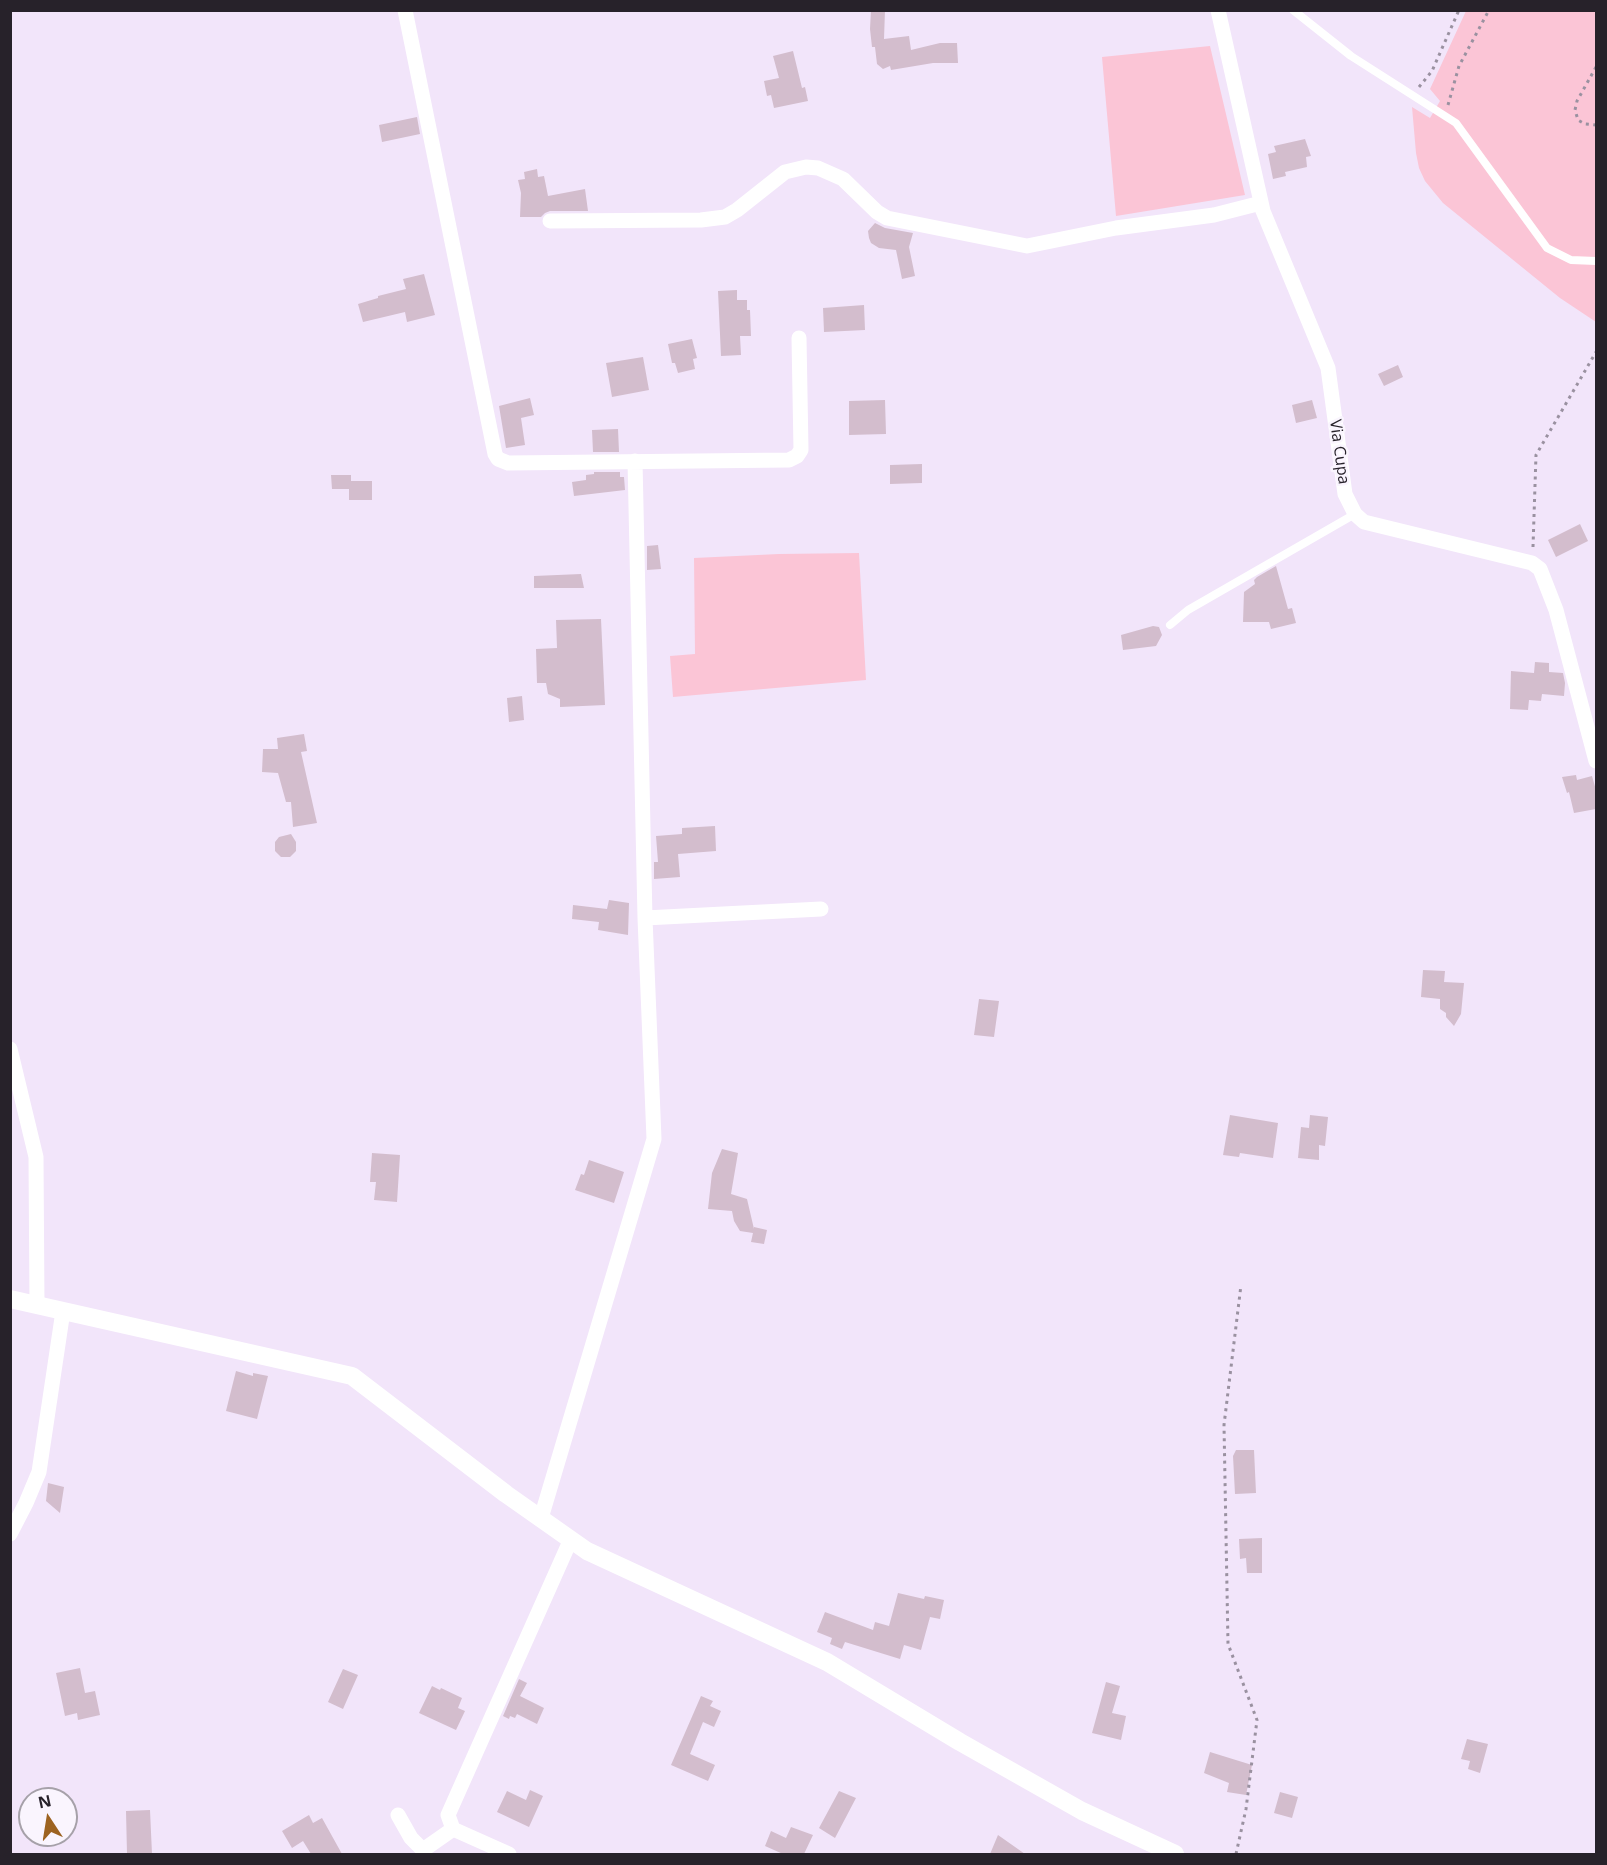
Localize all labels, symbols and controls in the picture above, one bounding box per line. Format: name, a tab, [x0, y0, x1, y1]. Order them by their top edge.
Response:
street label: Via Cupa	[1325, 418, 1353, 486]
north arrow	[18, 1787, 78, 1847]
text: N	[36, 1789, 53, 1813]

